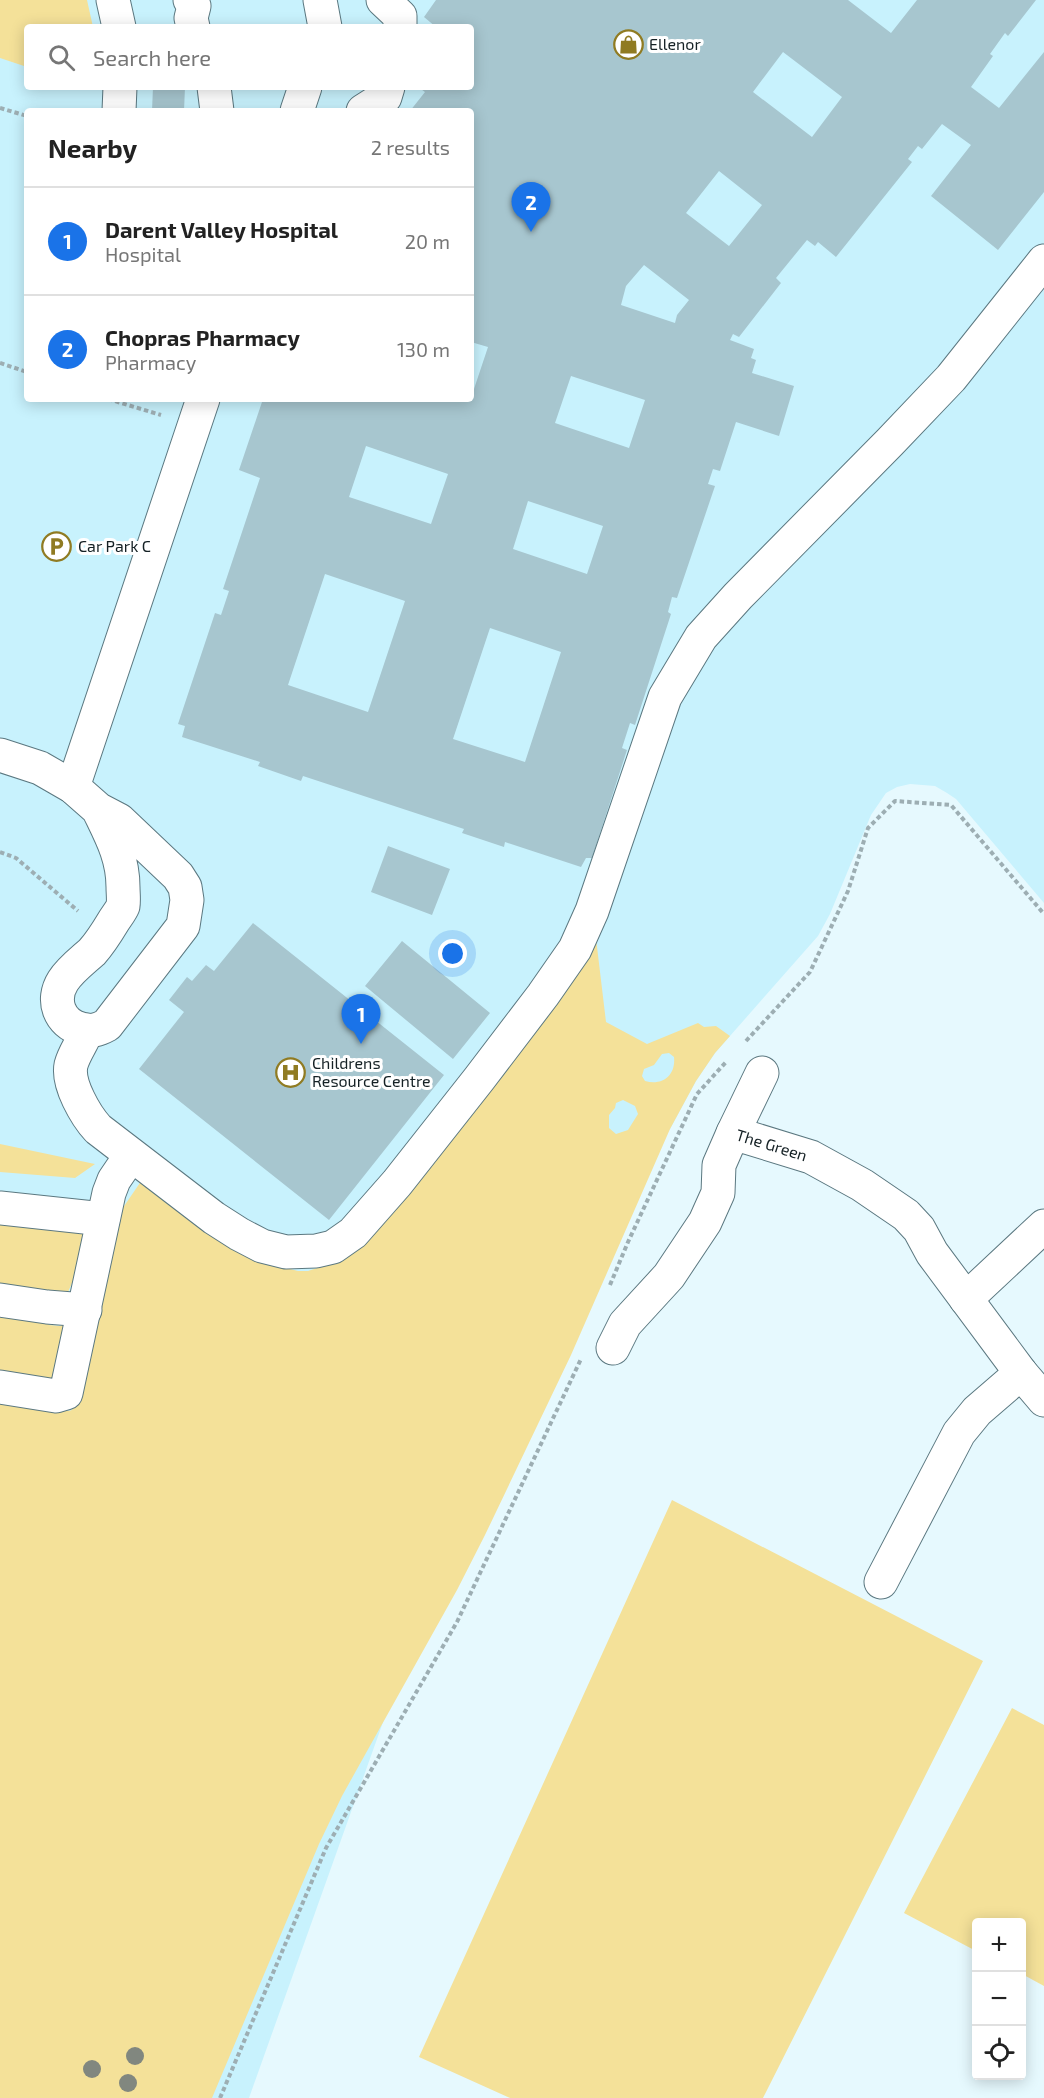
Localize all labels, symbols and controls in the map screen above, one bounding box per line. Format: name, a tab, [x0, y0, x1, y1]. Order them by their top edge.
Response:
search box	[24, 24, 474, 90]
shop icon: Ellenor	[612, 28, 644, 60]
place label: Ellenor	[649, 34, 701, 53]
icon: search	[45, 41, 78, 74]
text: Search here	[93, 44, 211, 70]
text: Nearby	[48, 132, 137, 163]
text: 2 results	[371, 135, 450, 159]
pin: 2	[512, 182, 550, 232]
text: Darent Valley Hospital	[105, 216, 338, 242]
text: 1	[63, 229, 72, 253]
text: 20 m	[405, 229, 450, 253]
text: Hospital	[105, 242, 181, 266]
text: Chopras Pharmacy	[105, 324, 300, 350]
text: 2	[62, 337, 73, 361]
text: 130 m	[397, 337, 450, 361]
text: Pharmacy	[105, 350, 196, 374]
parking icon: Car Park C	[41, 530, 73, 562]
place label: Car Park C	[78, 536, 151, 555]
your location	[438, 939, 467, 968]
pin: 1	[342, 994, 380, 1044]
place label: Childrens Resource Centre	[312, 1053, 431, 1090]
hospital icon: Childrens Resource Centre	[275, 1056, 307, 1088]
street label: The Green	[734, 1125, 810, 1164]
map controls	[972, 1918, 1026, 2080]
button: +	[972, 1918, 1026, 1972]
button: −	[972, 1972, 1026, 2026]
button: locate	[972, 2026, 1026, 2080]

